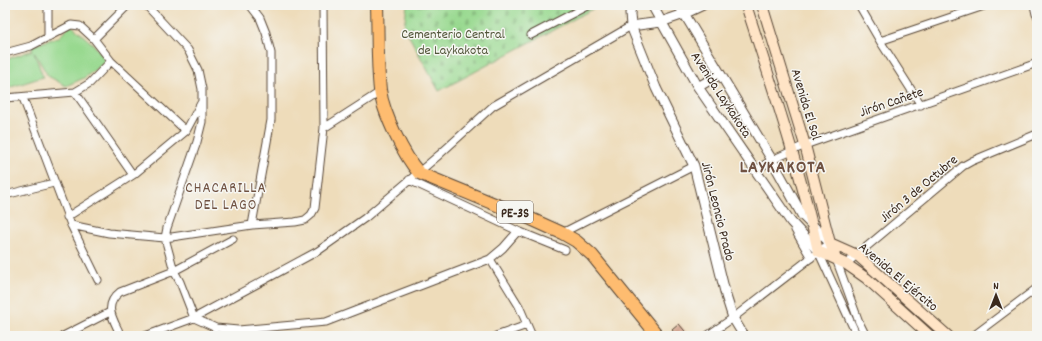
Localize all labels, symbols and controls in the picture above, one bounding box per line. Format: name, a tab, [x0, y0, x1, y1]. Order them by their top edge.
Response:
park label: Cementerio Central de Laykakota	[401, 25, 505, 61]
street label: Avenida Laykakota	[685, 48, 756, 142]
street label: Avenida El Sol	[785, 66, 826, 143]
street label: Jirón Cañete	[857, 83, 926, 123]
street label: Jirón 3 de Octubre	[876, 151, 963, 228]
district label: LAYKAKOTA	[740, 156, 826, 181]
street label: Jirón Leoncio Prado	[695, 160, 739, 263]
district label: CHACARILLA DEL LAGO	[185, 178, 267, 217]
road number: PE-3S	[497, 201, 533, 223]
street label: Avenida El Ejército	[853, 238, 942, 317]
north arrow	[976, 275, 1016, 315]
text: N	[993, 279, 999, 295]

